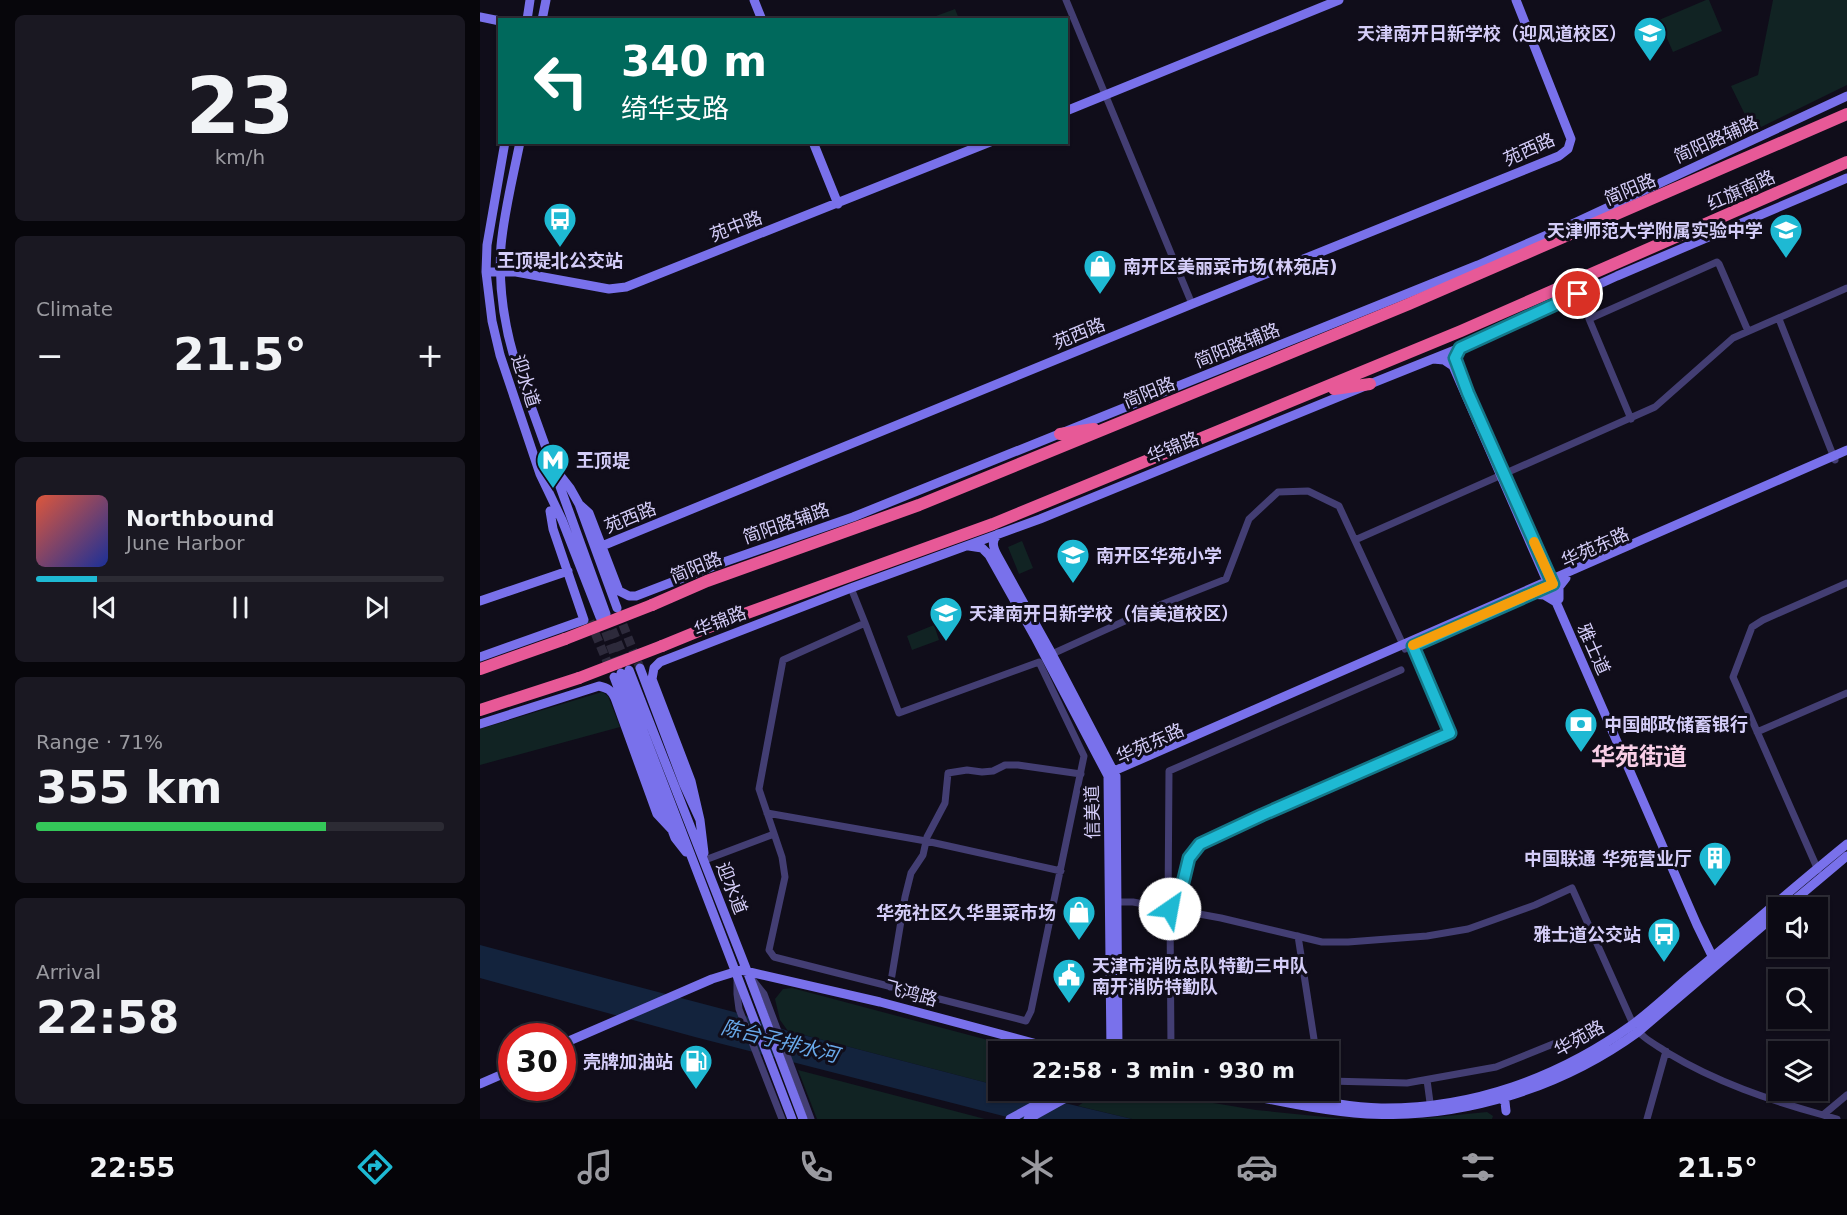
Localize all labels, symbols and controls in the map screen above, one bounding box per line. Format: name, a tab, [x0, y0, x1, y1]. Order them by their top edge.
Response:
school or university icon: 天津南开日新学校（迎风道校区）	[1632, 15, 1668, 62]
place label: 天津南开日新学校（迎风道校区）	[1357, 23, 1627, 44]
text: 340 m	[621, 37, 767, 86]
icon: left	[522, 42, 600, 120]
text: 23	[186, 61, 294, 151]
text: 绮华支路	[621, 93, 729, 124]
street label: 简阳路辅路	[1671, 111, 1761, 167]
street label: 苑西路	[1500, 128, 1558, 170]
text: km/h	[215, 145, 265, 169]
street label: 红旗南路	[1704, 166, 1778, 214]
street label: 简阳路	[1601, 169, 1659, 209]
bus stop icon: 王顶堤北公交站	[542, 201, 578, 248]
street label: 苑中路	[707, 207, 765, 245]
school or university icon: 天津师范大学附属实验中学	[1768, 212, 1804, 259]
place label: 天津师范大学附属实验中学	[1547, 220, 1763, 241]
shop icon: 南开区美丽菜市场(林苑店)	[1082, 248, 1118, 295]
place label: 王顶堤北公交站	[497, 250, 623, 271]
place label: 南开区美丽菜市场(林苑店)	[1123, 256, 1337, 277]
pin	[1552, 268, 1603, 319]
icon: arrive	[1561, 277, 1594, 310]
text: Climate	[36, 297, 113, 321]
street label: 苑西路	[1050, 313, 1108, 353]
street label: 简阳路辅路	[1191, 318, 1283, 372]
text: 21.5°	[173, 328, 307, 381]
text: −	[36, 336, 64, 375]
text: +	[416, 336, 444, 375]
street label: 迎水道	[508, 352, 544, 410]
street label: 简阳路	[1120, 372, 1178, 412]
street label: 华锦路	[1144, 427, 1202, 467]
metro station icon: 王顶堤	[535, 442, 571, 489]
place label: 王顶堤	[576, 450, 630, 471]
street label: 苑西路	[601, 497, 659, 537]
street label: 简阳路辅路	[740, 498, 832, 548]
text: Northbound	[126, 506, 275, 531]
street label: 华苑东路	[1558, 523, 1632, 571]
text: June Harbor	[126, 531, 245, 555]
school or university icon: 南开区华苑小学	[1055, 537, 1091, 584]
place label: 南开区华苑小学	[1096, 545, 1222, 566]
street label: 简阳路	[667, 547, 725, 587]
icon: previous	[88, 591, 121, 624]
icon: pause	[224, 591, 257, 624]
icon: next	[360, 591, 393, 624]
school or university icon: 天津南开日新学校（信美道校区）	[928, 595, 964, 642]
street label: 华锦路	[691, 602, 749, 640]
place label: 天津南开日新学校（信美道校区）	[969, 603, 1239, 624]
street label: 雅士道	[1573, 620, 1615, 678]
bank icon: 中国邮政储蓄银行	[1563, 706, 1599, 753]
place label: 中国邮政储蓄银行	[1604, 714, 1748, 735]
street label: 华苑东路	[1113, 719, 1187, 767]
text: Range · 71%	[36, 730, 163, 754]
district label: 华苑街道	[1591, 743, 1687, 771]
text: 355 km	[36, 761, 222, 814]
street label: 信美道	[1081, 785, 1103, 839]
building icon: 中国联通 华苑营业厅	[1697, 840, 1733, 887]
place label: 中国联通 华苑营业厅	[1524, 848, 1692, 869]
street label: 迎水道	[713, 859, 751, 917]
position arrow	[1138, 877, 1202, 941]
shop icon: 华苑社区久华里菜市场	[1061, 894, 1097, 941]
map controls	[1768, 897, 1828, 1101]
button: sound	[1768, 897, 1828, 957]
place label: 华苑社区久华里菜市场	[876, 902, 1056, 923]
bus stop icon: 雅士道公交站	[1646, 916, 1682, 963]
place label: 雅士道公交站	[1533, 924, 1641, 945]
place label: 天津市消防总队特勤三中队 南开消防特勤队	[1092, 955, 1308, 997]
public building icon: 天津市消防总队特勤三中队 南开消防特勤队	[1051, 957, 1087, 1004]
text: Arrival	[36, 960, 101, 984]
button: search	[1768, 969, 1828, 1029]
street label: 飞鸿路	[882, 976, 940, 1010]
text: 22:58	[36, 991, 179, 1044]
water label: 陈台子排水河	[719, 1015, 845, 1068]
street label: 华苑路	[1550, 1016, 1608, 1060]
speed limit sign: 30	[498, 1023, 576, 1101]
button: layers	[1768, 1041, 1828, 1101]
fuel station icon: 壳牌加油站	[678, 1043, 714, 1090]
place label: 壳牌加油站	[583, 1051, 673, 1072]
text: 22:58 · 3 min · 930 m	[1032, 1058, 1295, 1083]
icon: directions	[354, 1146, 396, 1188]
icon: music	[574, 1146, 616, 1188]
icon: phone	[795, 1146, 837, 1188]
icon: climate	[1016, 1146, 1058, 1188]
icon: car	[1236, 1146, 1278, 1188]
icon: filters	[1457, 1146, 1499, 1188]
text: 22:55	[89, 1152, 175, 1183]
text: 21.5°	[1678, 1152, 1758, 1183]

